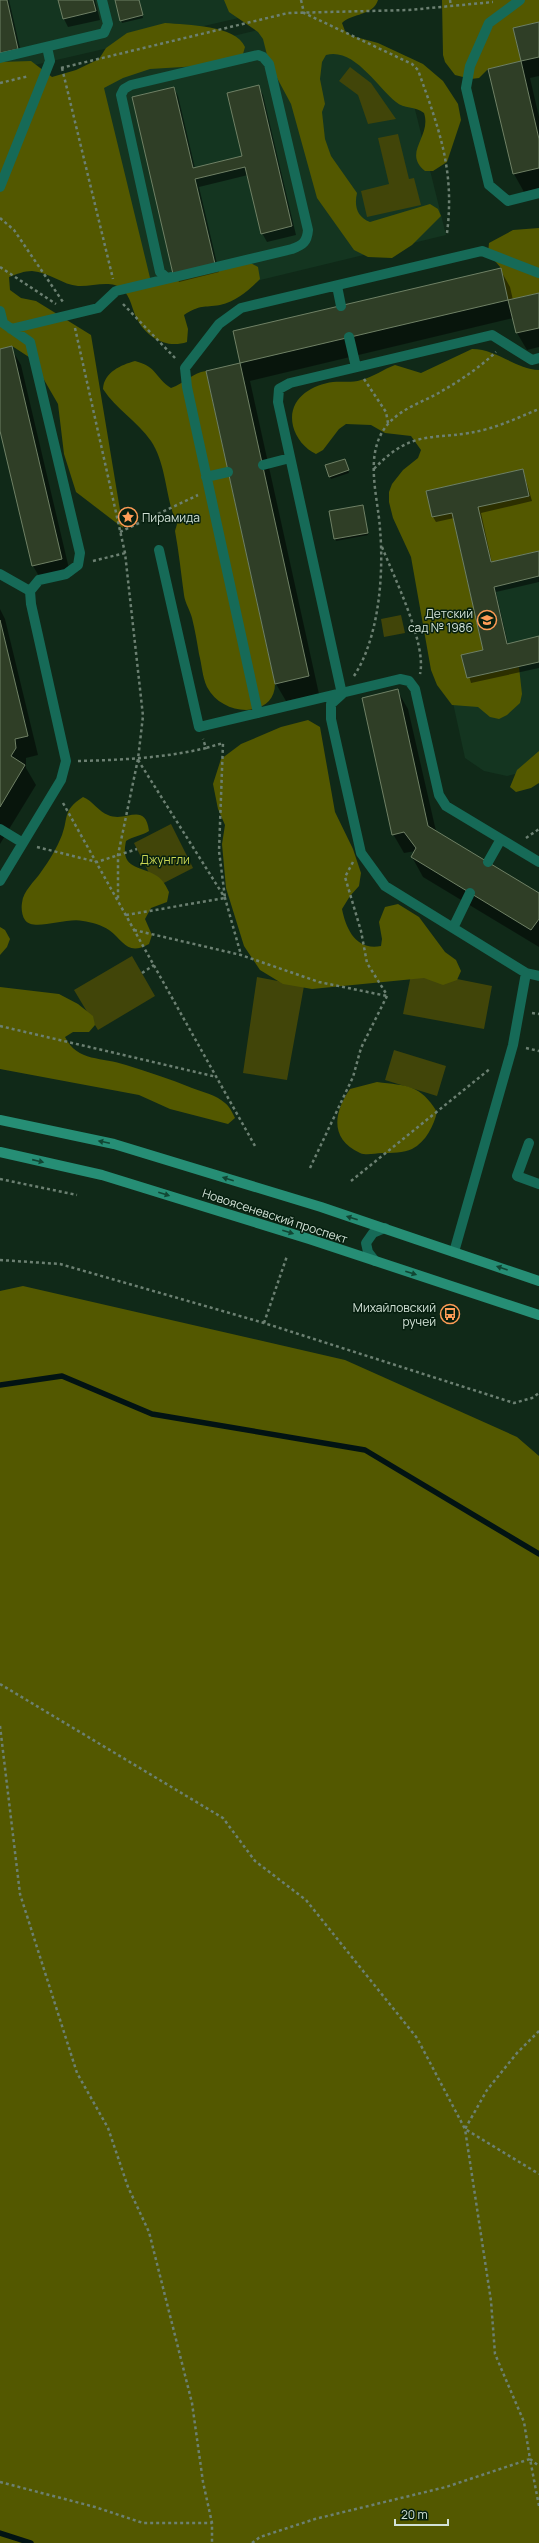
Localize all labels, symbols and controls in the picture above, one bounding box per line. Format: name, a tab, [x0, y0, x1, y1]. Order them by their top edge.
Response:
place icon: Пирамида	[117, 506, 139, 528]
place label: Пирамида	[142, 509, 200, 526]
place label: Детский сад № 1986	[408, 605, 473, 636]
school or university icon: Детский сад № 1986	[476, 609, 498, 631]
park label: Джунгли	[140, 851, 190, 868]
one-way arrow	[98, 1138, 110, 1144]
one-way arrow	[32, 1158, 44, 1164]
one-way arrow	[222, 1176, 234, 1182]
street label: Новоясеневский проспект	[200, 1184, 350, 1248]
one-way arrow	[158, 1191, 170, 1197]
one-way arrow	[346, 1215, 358, 1221]
one-way arrow	[282, 1229, 294, 1235]
one-way arrow	[496, 1265, 508, 1271]
one-way arrow	[406, 1270, 418, 1276]
place label: Михайловский ручей	[353, 1299, 436, 1330]
bus stop icon: Михайловский ручей	[439, 1303, 461, 1325]
scale bar	[395, 2501, 448, 2527]
text: 20 m	[401, 2506, 428, 2523]

